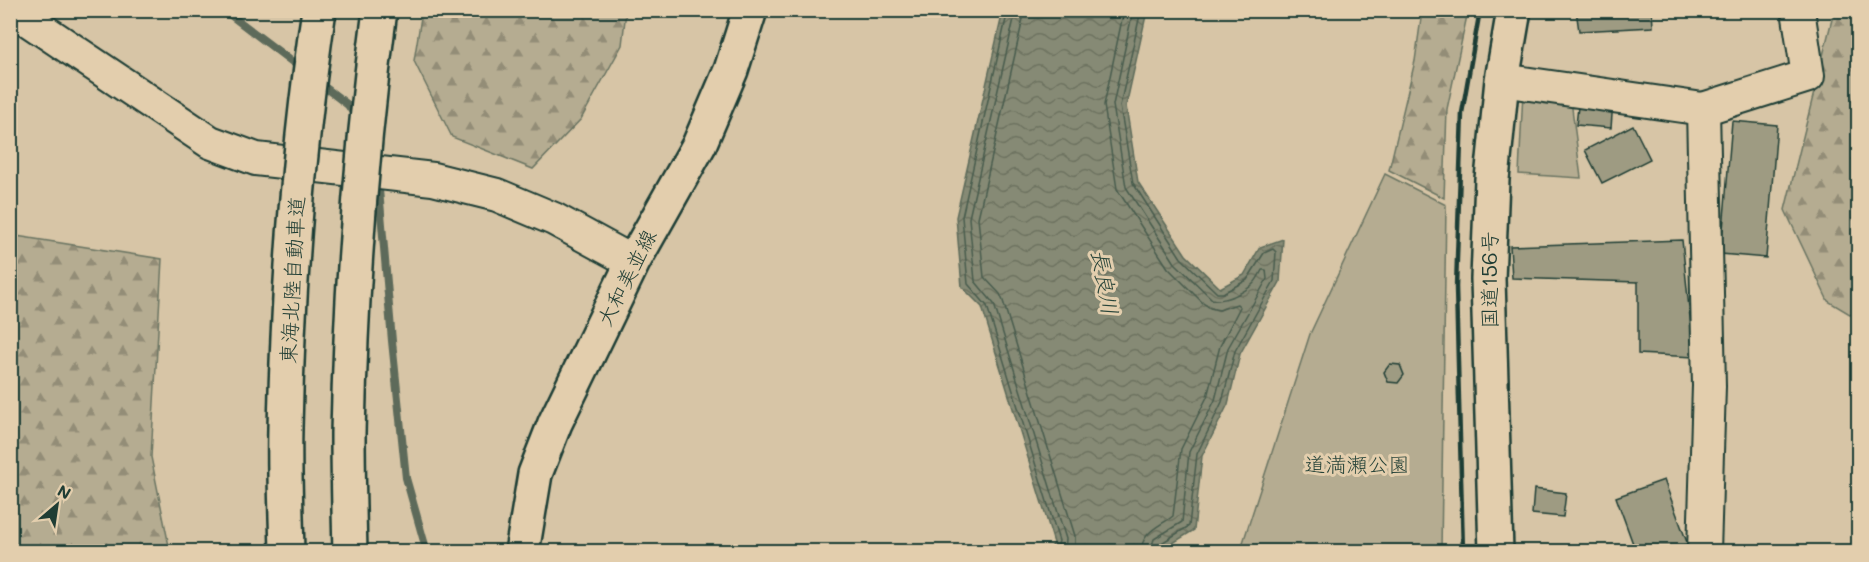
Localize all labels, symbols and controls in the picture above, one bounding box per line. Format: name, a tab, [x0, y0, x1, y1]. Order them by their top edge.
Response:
street label: 東海北陸自動車道	[274, 195, 309, 365]
street label: 大和美並線	[590, 224, 662, 330]
street label: 国道156号	[1475, 231, 1502, 329]
water label: 長良川	[1085, 247, 1126, 317]
park label: 道満瀬公園	[1305, 450, 1410, 477]
north arrow	[27, 475, 87, 535]
text: N	[54, 479, 75, 504]

